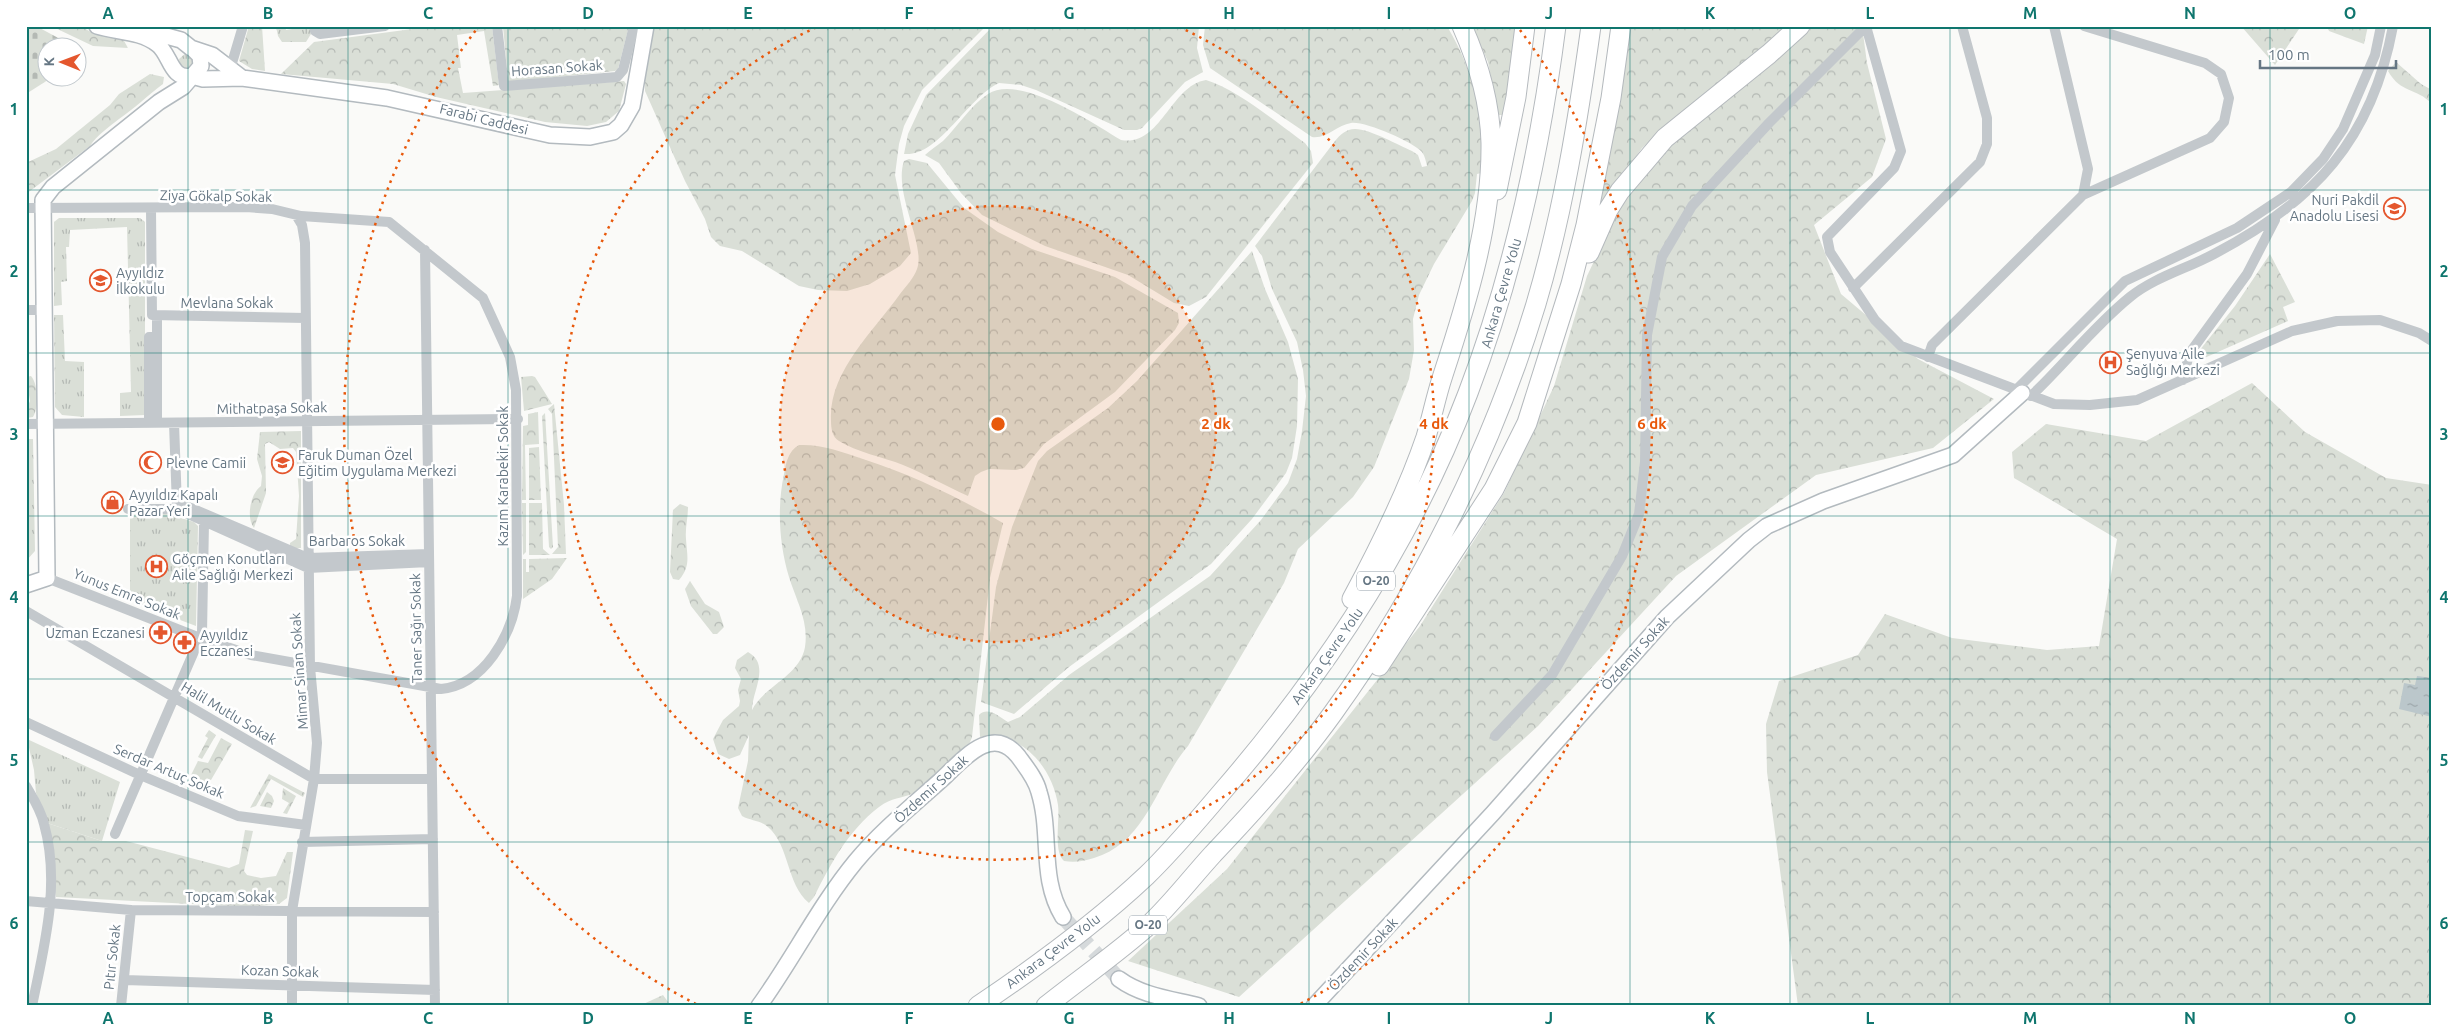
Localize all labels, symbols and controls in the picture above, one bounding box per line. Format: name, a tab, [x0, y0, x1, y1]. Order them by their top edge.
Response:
text: A	[102, 4, 114, 22]
text: B	[263, 4, 273, 22]
text: C	[423, 4, 433, 22]
text: D	[582, 4, 594, 22]
text: E	[743, 4, 753, 22]
text: F	[905, 4, 914, 22]
text: G	[1063, 4, 1075, 22]
text: H	[1223, 4, 1235, 22]
text: I	[1387, 4, 1391, 22]
text: J	[1545, 4, 1553, 22]
text: K	[1705, 4, 1716, 22]
text: L	[1866, 4, 1875, 22]
text: M	[2023, 4, 2037, 22]
text: N	[2184, 4, 2196, 22]
text: O	[2344, 4, 2356, 22]
north arrow	[38, 38, 88, 88]
scale bar	[2260, 38, 2397, 70]
text: 100 m	[2268, 46, 2310, 63]
text: K	[41, 56, 57, 67]
street label: Horasan Sokak	[511, 57, 603, 79]
text: 1	[9, 100, 19, 118]
street label: Farabi Caddesi	[438, 100, 530, 138]
text: 1	[2439, 100, 2449, 118]
street label: Ziya Gökalp Sokak	[160, 187, 272, 205]
place label: Nuri Pakdil Anadolu Lisesi	[2290, 192, 2379, 224]
school or university icon: Nuri Pakdil Anadolu Lisesi	[2383, 196, 2407, 220]
street label: Ankara Çevre Yolu	[1478, 236, 1524, 350]
text: 2	[9, 262, 19, 280]
text: 2	[2439, 262, 2449, 280]
place label: Ayyıldız İlkokulu	[116, 265, 165, 297]
school or university icon: Ayyıldız İlkokulu	[88, 269, 112, 293]
street label: Mevlana Sokak	[181, 295, 273, 311]
place label: Şenyuva Aile Sağlığı Merkezi	[2126, 346, 2220, 378]
hospital icon: Şenyuva Aile Sağlığı Merkezi	[2098, 350, 2122, 374]
street label: Mithatpaşa Sokak	[217, 399, 327, 417]
street label: Kazım Karabekir Sokak	[495, 406, 511, 546]
centre of rings	[989, 415, 1007, 433]
text: 2 dk	[1201, 415, 1231, 432]
text: 4 dk	[1419, 415, 1449, 432]
text: 6 dk	[1637, 415, 1667, 432]
text: 3	[9, 425, 19, 443]
text: 3	[2439, 425, 2449, 443]
place label: Faruk Duman Özel Eğitim Uygulama Merkezi	[298, 446, 457, 479]
mosque icon: Plevne Camii	[138, 451, 162, 475]
school or university icon: Faruk Duman Özel Eğitim Uygulama Merkezi	[270, 451, 294, 475]
place label: Plevne Camii	[166, 455, 246, 471]
place label: Ayyıldız Kapalı Pazar Yeri	[129, 487, 218, 519]
shop icon: Ayyıldız Kapalı Pazar Yeri	[101, 491, 125, 515]
street label: Barbaros Sokak	[309, 533, 405, 549]
place label: Göçmen Konutları Aile Sağlığı Merkezi	[172, 551, 293, 583]
hospital icon: Göçmen Konutları Aile Sağlığı Merkezi	[144, 555, 168, 579]
street label: Yunus Emre Sokak	[71, 565, 183, 623]
road number: O-20	[1357, 572, 1395, 590]
street label: Taner Sağır Sokak	[407, 573, 425, 683]
text: 4	[9, 588, 19, 606]
text: 4	[2439, 588, 2449, 606]
street label: Ankara Çevre Yolu	[1288, 605, 1366, 707]
street label: Mimar Sinan Sokak	[287, 612, 311, 730]
street label: Özdemir Sokak	[1597, 612, 1672, 693]
pharmacy icon: Uzman Eczanesi	[149, 621, 173, 645]
place label: Uzman Eczanesi	[45, 625, 145, 641]
place label: Ayyıldız Eczanesi	[200, 627, 253, 659]
pharmacy icon: Ayyıldız Eczanesi	[172, 631, 196, 655]
street label: Halil Mutlu Sokak	[178, 678, 280, 748]
street label: Serdar Artuç Sokak	[111, 740, 227, 802]
text: 5	[9, 751, 19, 769]
street label: Özdemir Sokak	[890, 751, 971, 826]
text: 5	[2439, 751, 2449, 769]
street label: Topçam Sokak	[185, 889, 275, 905]
street label: Ankara Çevre Yolu	[1003, 910, 1103, 992]
text: 6	[9, 914, 19, 932]
street label: Özdemir Sokak	[1324, 914, 1401, 994]
text: 6	[2439, 914, 2449, 932]
road number: O-20	[1129, 916, 1167, 934]
street label: Pıtır Sokak	[101, 923, 123, 991]
street label: Kozan Sokak	[241, 962, 319, 980]
text: A	[102, 1009, 114, 1027]
text: B	[263, 1009, 273, 1027]
text: C	[423, 1009, 433, 1027]
text: D	[582, 1009, 594, 1027]
text: E	[743, 1009, 753, 1027]
text: F	[905, 1009, 914, 1027]
text: G	[1063, 1009, 1075, 1027]
text: H	[1223, 1009, 1235, 1027]
text: I	[1387, 1009, 1391, 1027]
text: J	[1545, 1009, 1553, 1027]
text: K	[1705, 1009, 1716, 1027]
text: L	[1866, 1009, 1875, 1027]
text: M	[2023, 1009, 2037, 1027]
text: N	[2184, 1009, 2196, 1027]
text: O	[2344, 1009, 2356, 1027]

